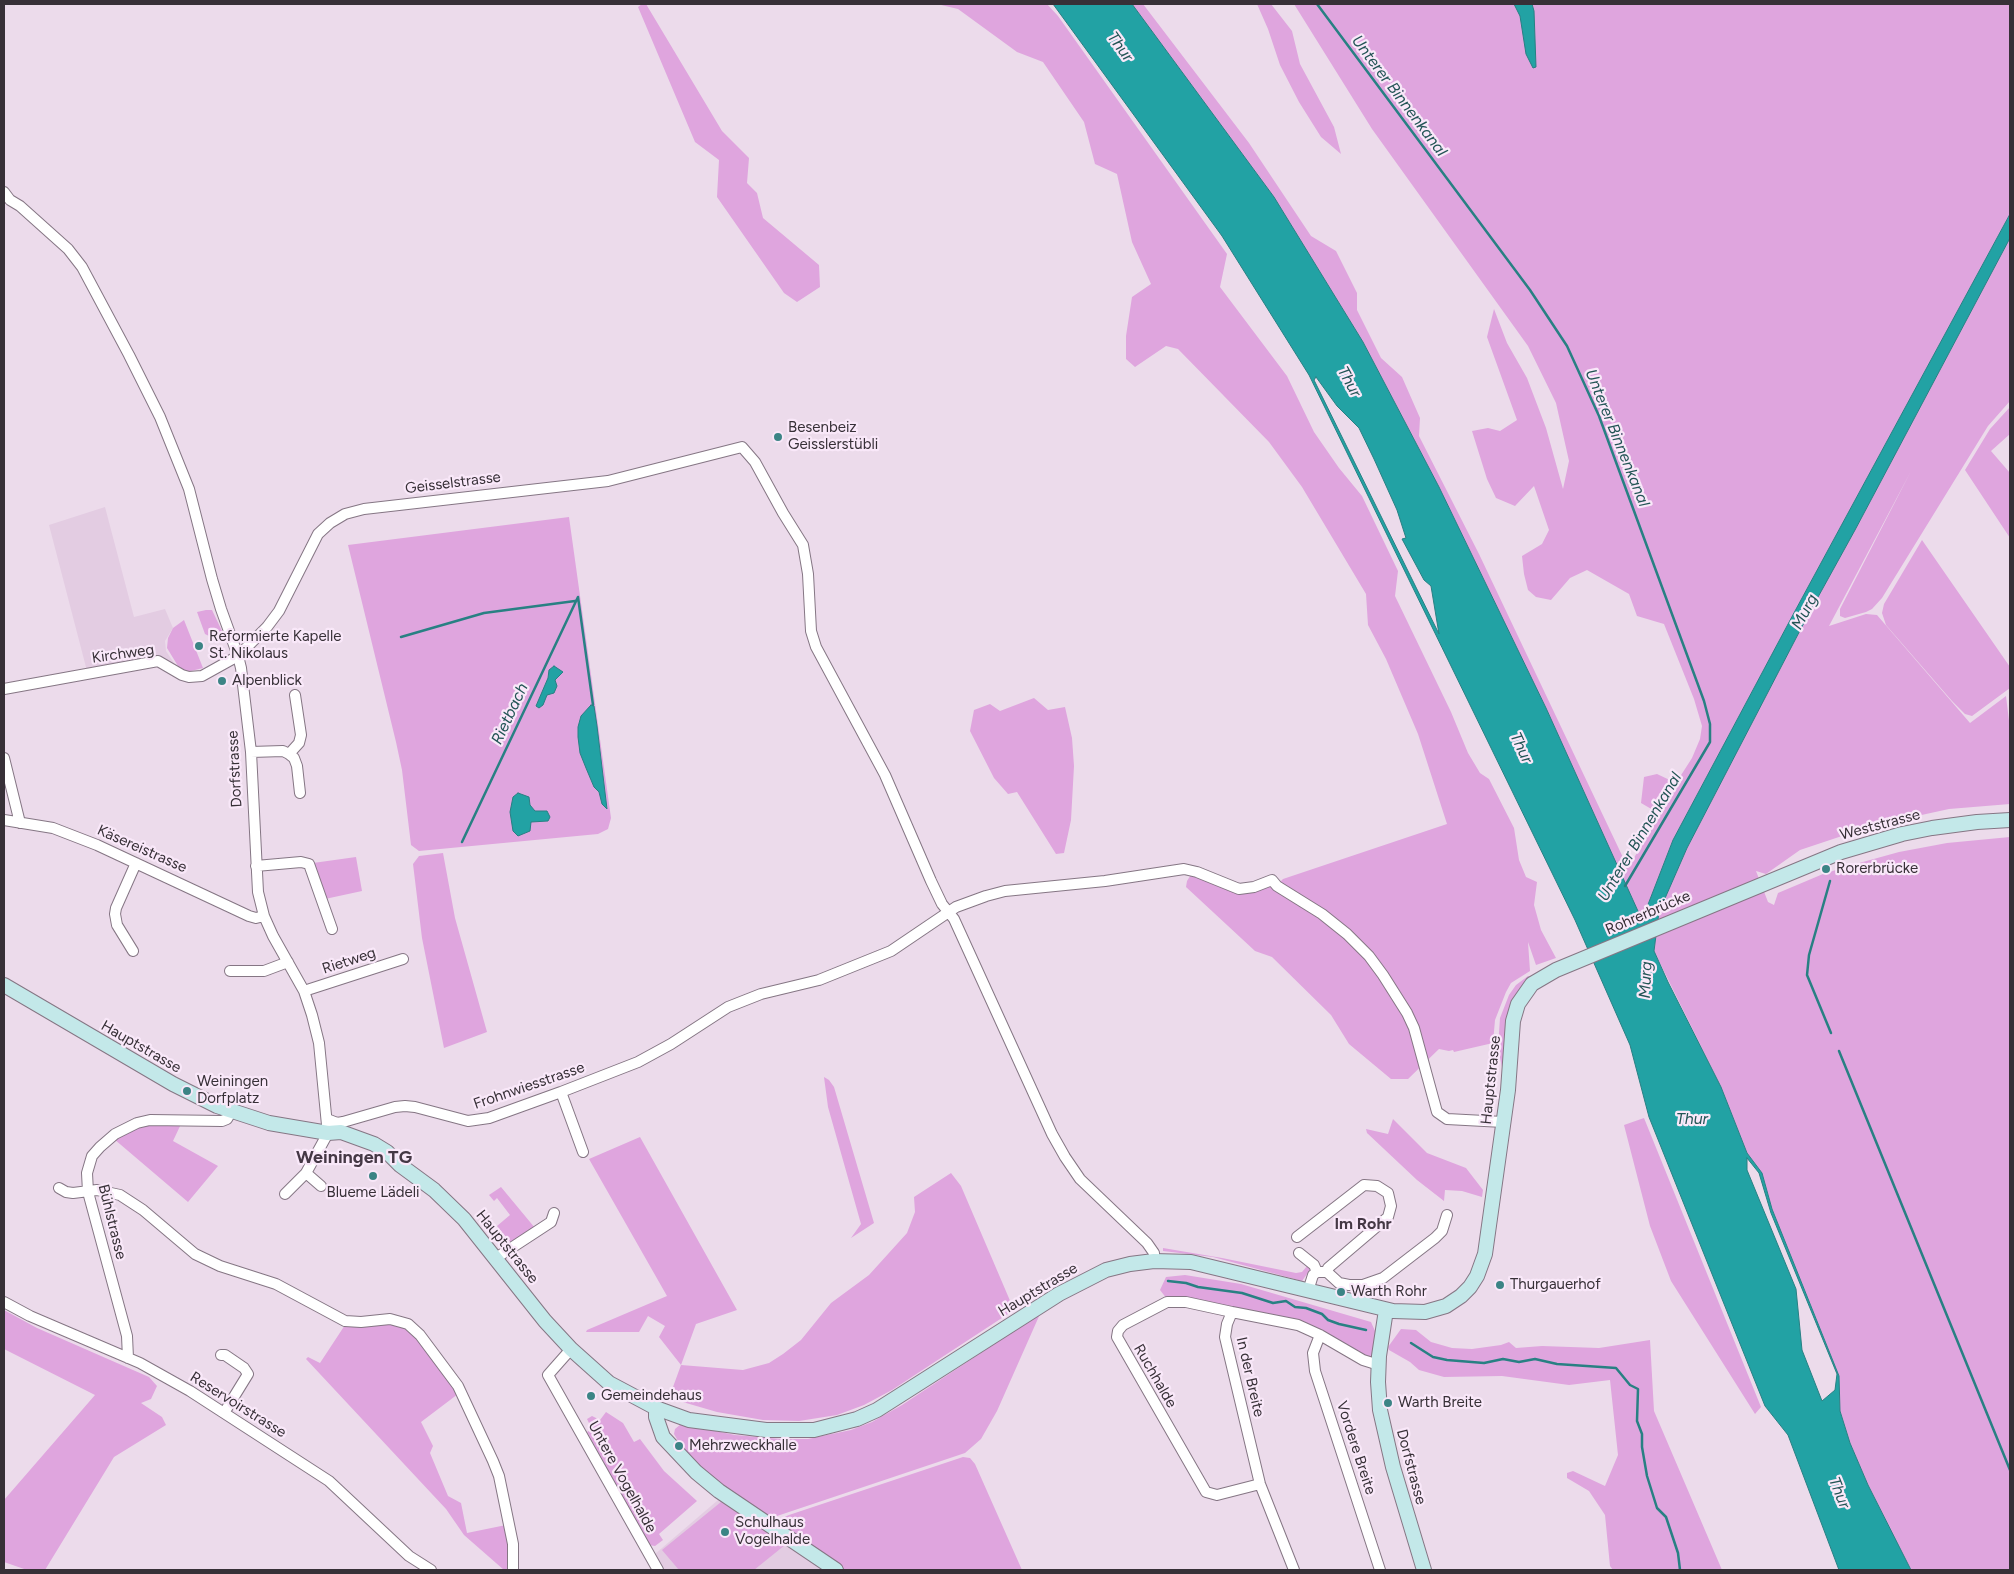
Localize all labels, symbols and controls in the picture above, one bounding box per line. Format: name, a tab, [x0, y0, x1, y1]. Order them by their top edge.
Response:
water label: Thur	[1103, 28, 1137, 66]
water label: Unterer Binnenkanal	[1347, 32, 1451, 160]
water label: Thur	[1333, 363, 1365, 401]
water label: Unterer Binnenkanal	[1581, 366, 1653, 510]
place label: Besenbeiz Geisslerstübli	[788, 419, 878, 454]
marker: Besenbeiz Geisslerstübli	[772, 431, 784, 443]
street label: Geisselstrasse	[404, 468, 502, 498]
water label: Murg	[1788, 591, 1822, 633]
place label: Reformierte Kapelle St. Nikolaus	[209, 628, 341, 663]
marker: Reformierte Kapelle St. Nikolaus	[193, 640, 205, 652]
street label: Kirchweg	[91, 641, 155, 667]
place label: Alpenblick	[232, 672, 302, 690]
marker: Alpenblick	[216, 675, 228, 687]
water label: Rietbach	[488, 680, 532, 748]
water label: Thur	[1506, 729, 1536, 767]
street label: Dorfstrasse	[224, 730, 246, 808]
water label: Unterer Binnenkanal	[1594, 769, 1686, 905]
street label: Weststrasse	[1838, 806, 1922, 844]
street label: Käsereistrasse	[94, 821, 190, 877]
place label: Rorerbrücke	[1836, 860, 1918, 878]
marker: Rorerbrücke	[1820, 863, 1832, 875]
street label: Rohrerbrücke	[1603, 887, 1693, 939]
street label: Rietweg	[320, 944, 378, 978]
water label: Murg	[1635, 961, 1657, 999]
street label: Hauptstrasse	[98, 1017, 184, 1077]
street label: Hauptstrasse	[1477, 1035, 1505, 1125]
street label: Frohnwiesstrasse	[471, 1059, 587, 1113]
place label: Weiningen Dorfplatz	[197, 1073, 268, 1108]
marker: Weiningen Dorfplatz	[181, 1085, 193, 1097]
water label: Thur	[1676, 1109, 1708, 1129]
district label: Weiningen TG	[296, 1147, 412, 1169]
marker: Blueme Lädeli	[367, 1170, 379, 1182]
street label: Bühlstrasse	[94, 1183, 130, 1261]
place label: Blueme Lädeli	[327, 1184, 419, 1202]
street label: Hauptstrasse	[472, 1207, 542, 1287]
district label: Im Rohr	[1334, 1214, 1392, 1234]
street label: Hauptstrasse	[995, 1259, 1081, 1321]
place label: Thurgauerhof	[1510, 1276, 1601, 1294]
marker: Thurgauerhof	[1494, 1279, 1506, 1291]
place label: Warth Rohr	[1351, 1283, 1427, 1301]
marker: Warth Rohr	[1335, 1286, 1347, 1298]
street label: In der Breite	[1232, 1335, 1268, 1419]
street label: Ruchhalde	[1130, 1341, 1180, 1411]
street label: Reservoirstrasse	[186, 1368, 290, 1442]
place label: Gemeindehaus	[601, 1387, 702, 1405]
marker: Gemeindehaus	[585, 1390, 597, 1402]
place label: Warth Breite	[1398, 1394, 1482, 1412]
marker: Warth Breite	[1382, 1397, 1394, 1409]
street label: Vordere Breite	[1332, 1399, 1380, 1497]
street label: Untere Vogelhalde	[584, 1418, 660, 1536]
street label: Dorfstrasse	[1392, 1427, 1430, 1507]
place label: Mehrzweckhalle	[689, 1437, 797, 1455]
marker: Mehrzweckhalle	[673, 1440, 685, 1452]
water label: Thur	[1824, 1475, 1854, 1511]
place label: Schulhaus Vogelhalde	[735, 1514, 810, 1549]
marker: Schulhaus Vogelhalde	[719, 1526, 731, 1538]

